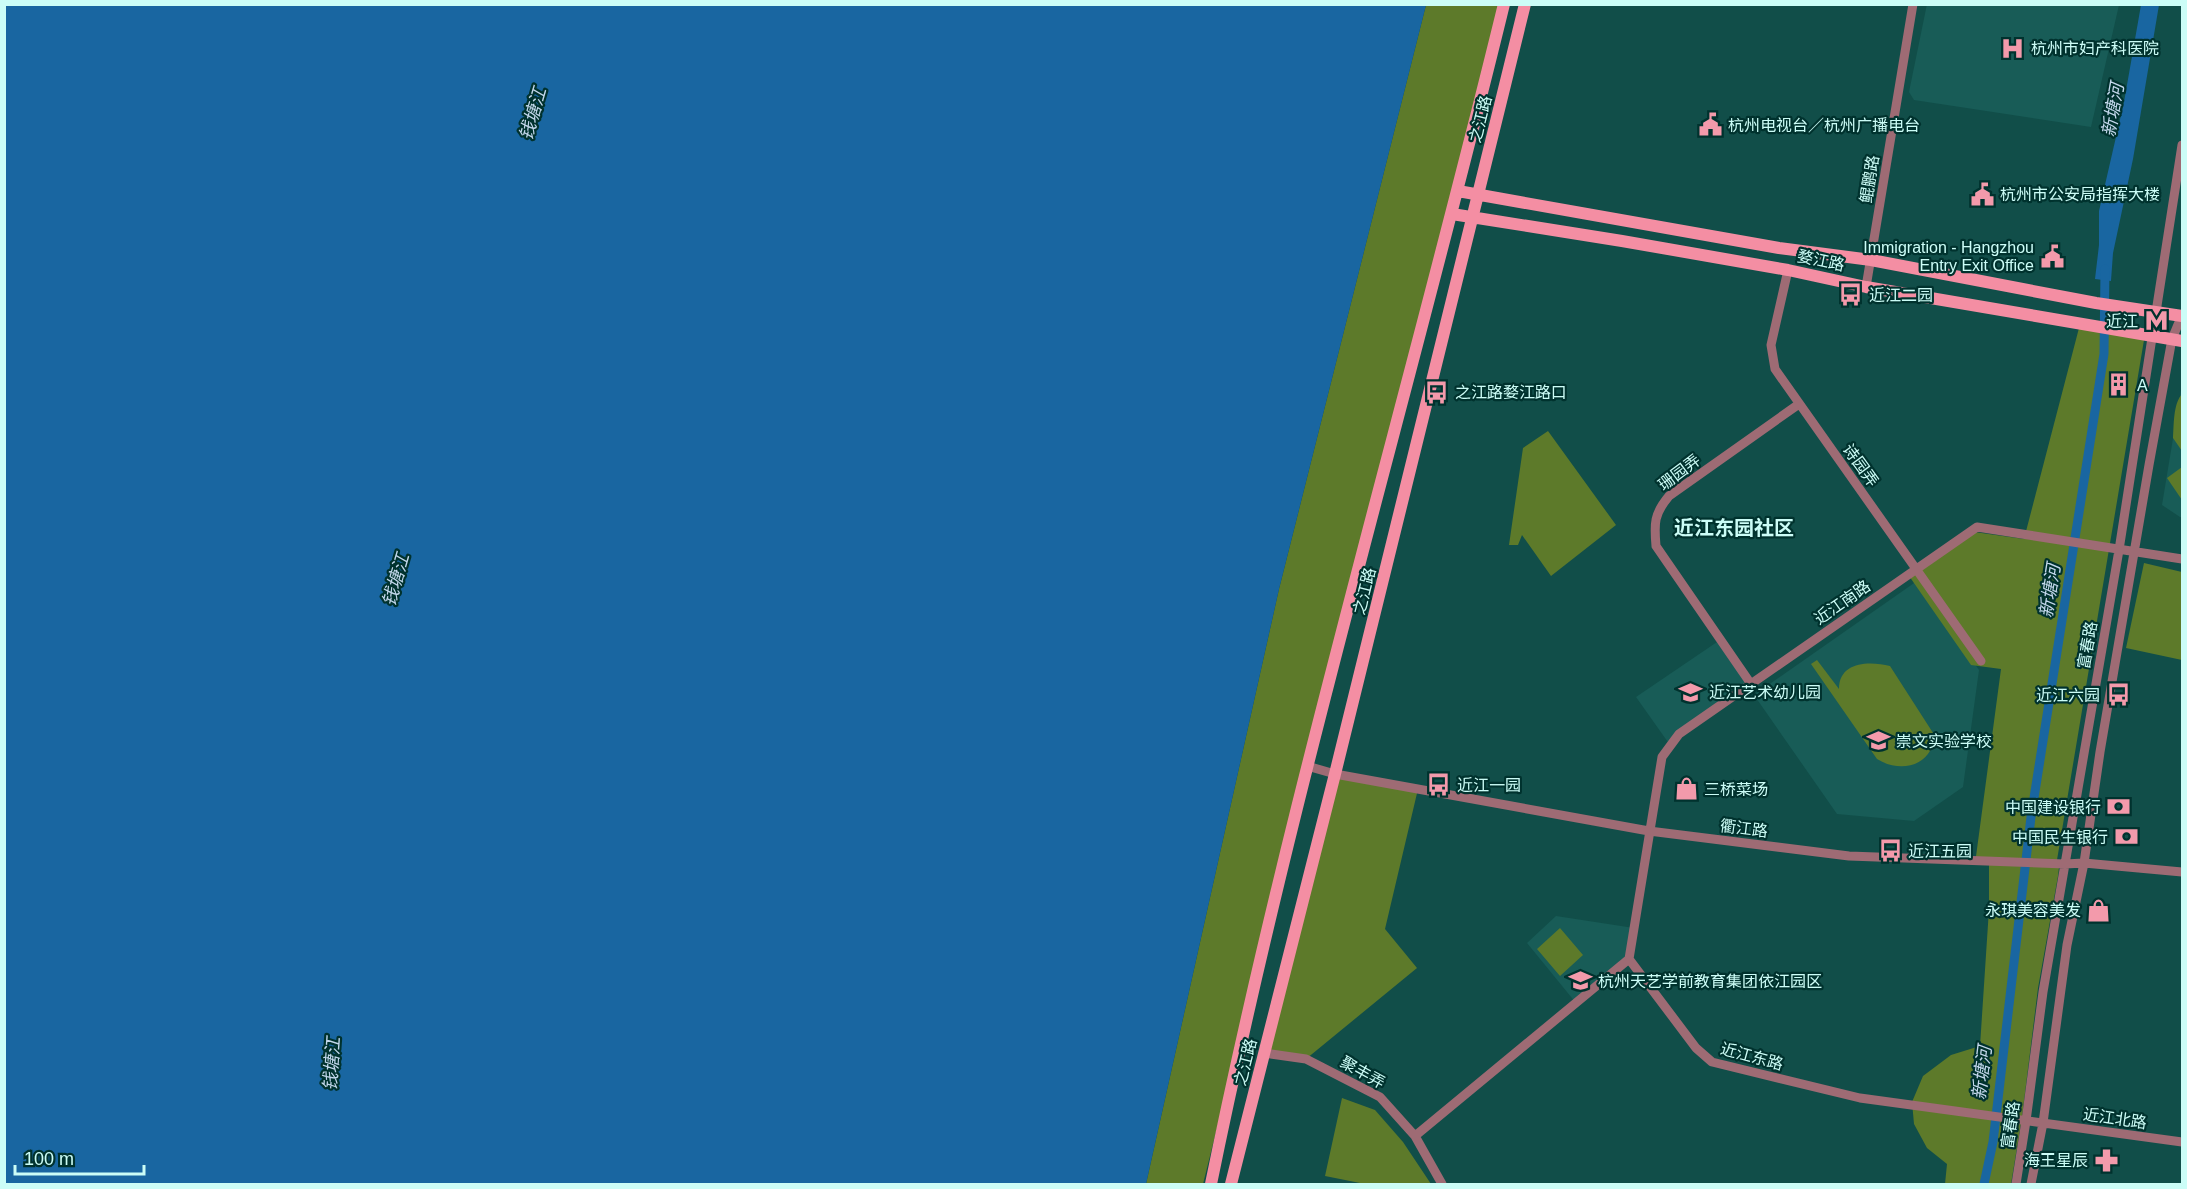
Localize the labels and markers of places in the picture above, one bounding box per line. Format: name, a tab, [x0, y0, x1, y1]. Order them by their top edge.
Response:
hospital icon: 杭州市妇产科医院	[2000, 35, 2026, 61]
place label: 杭州市妇产科医院	[2031, 40, 2159, 57]
public building icon: 杭州电视台／杭州广播电台	[1697, 112, 1723, 138]
place label: 杭州电视台／杭州广播电台	[1728, 117, 1920, 134]
public building icon: 杭州市公安局指挥大楼	[1969, 181, 1995, 207]
place label: 杭州市公安局指挥大楼	[2000, 186, 2160, 203]
place label: Immigration - Hangzhou Entry Exit Office	[1863, 239, 2034, 274]
public building icon: Immigration - Hangzhou Entry Exit Office	[2039, 243, 2065, 269]
bus stop icon: 近江二园	[1838, 282, 1864, 308]
place label: 近江二园	[1869, 287, 1933, 304]
metro station icon: 近江	[2143, 308, 2169, 334]
place label: 近江	[2106, 313, 2138, 330]
building icon: A	[2106, 372, 2132, 398]
place label: A	[2137, 377, 2148, 394]
bus stop icon: 之江路婺江路口	[1424, 379, 1450, 405]
place label: 之江路婺江路口	[1455, 384, 1567, 401]
school or university icon: 近江艺术幼儿园	[1678, 679, 1704, 705]
bus stop icon: 近江六园	[2105, 682, 2131, 708]
place label: 近江艺术幼儿园	[1709, 684, 1821, 701]
place label: 近江六园	[2036, 687, 2100, 704]
school or university icon: 崇文实验学校	[1865, 728, 1891, 754]
place label: 崇文实验学校	[1896, 733, 1992, 750]
bus stop icon: 近江一园	[1426, 772, 1452, 798]
shop icon: 三桥菜场	[1673, 776, 1699, 802]
place label: 近江一园	[1457, 777, 1521, 794]
place label: 三桥菜场	[1704, 781, 1768, 798]
bank icon: 中国建设银行	[2106, 794, 2132, 820]
place label: 中国建设银行	[2005, 799, 2101, 816]
bank icon: 中国民生银行	[2113, 824, 2139, 850]
place label: 中国民生银行	[2012, 829, 2108, 846]
bus stop icon: 近江五园	[1877, 838, 1903, 864]
place label: 近江五园	[1908, 843, 1972, 860]
shop icon: 永琪美容美发	[2086, 897, 2112, 923]
place label: 永琪美容美发	[1985, 902, 2081, 919]
school or university icon: 杭州天艺学前教育集团依江园区	[1567, 968, 1593, 994]
place label: 杭州天艺学前教育集团依江园区	[1598, 973, 1822, 990]
pharmacy icon: 海王星辰	[2093, 1147, 2119, 1173]
place label: 海王星辰	[2024, 1152, 2088, 1169]

